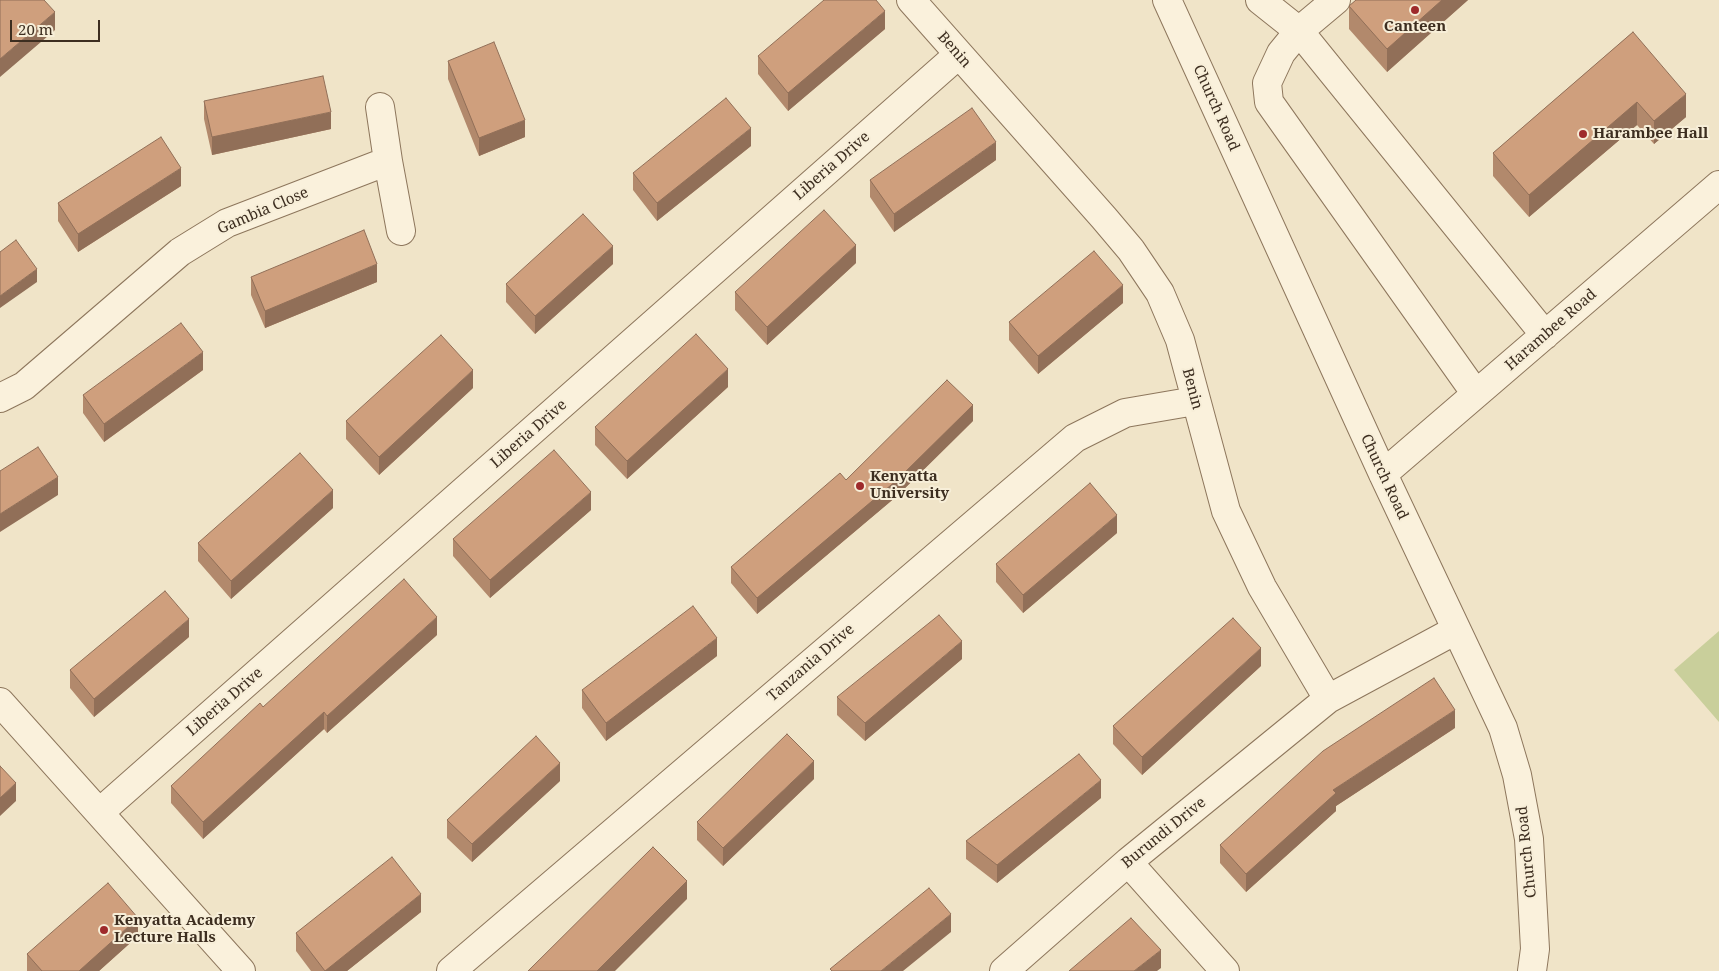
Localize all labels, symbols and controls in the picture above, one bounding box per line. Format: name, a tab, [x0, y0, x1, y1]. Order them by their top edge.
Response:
marker: Canteen	[1409, 4, 1421, 16]
scale bar	[12, 10, 102, 42]
place label: Canteen	[1384, 18, 1446, 36]
text: 20 m	[18, 19, 53, 39]
street label: Benin	[933, 28, 975, 72]
street label: Church Road	[1189, 62, 1243, 154]
place label: Harambee Hall	[1593, 125, 1708, 143]
street label: Liberia Drive	[790, 128, 874, 204]
marker: Harambee Hall	[1577, 128, 1589, 140]
street label: Gambia Close	[215, 184, 311, 238]
street label: Harambee Road	[1502, 285, 1600, 375]
street label: Benin	[1178, 366, 1206, 412]
street label: Liberia Drive	[487, 396, 571, 472]
street label: Church Road	[1356, 431, 1412, 523]
place label: Kenyatta University	[870, 468, 949, 503]
marker: Kenyatta University	[854, 480, 866, 492]
street label: Tanzania Drive	[764, 620, 858, 706]
street label: Liberia Drive	[183, 664, 267, 740]
street label: Burundi Drive	[1118, 794, 1210, 872]
street label: Church Road	[1513, 805, 1541, 899]
place label: Kenyatta Academy Lecture Halls	[114, 912, 255, 947]
marker: Kenyatta Academy Lecture Halls	[98, 924, 110, 936]

